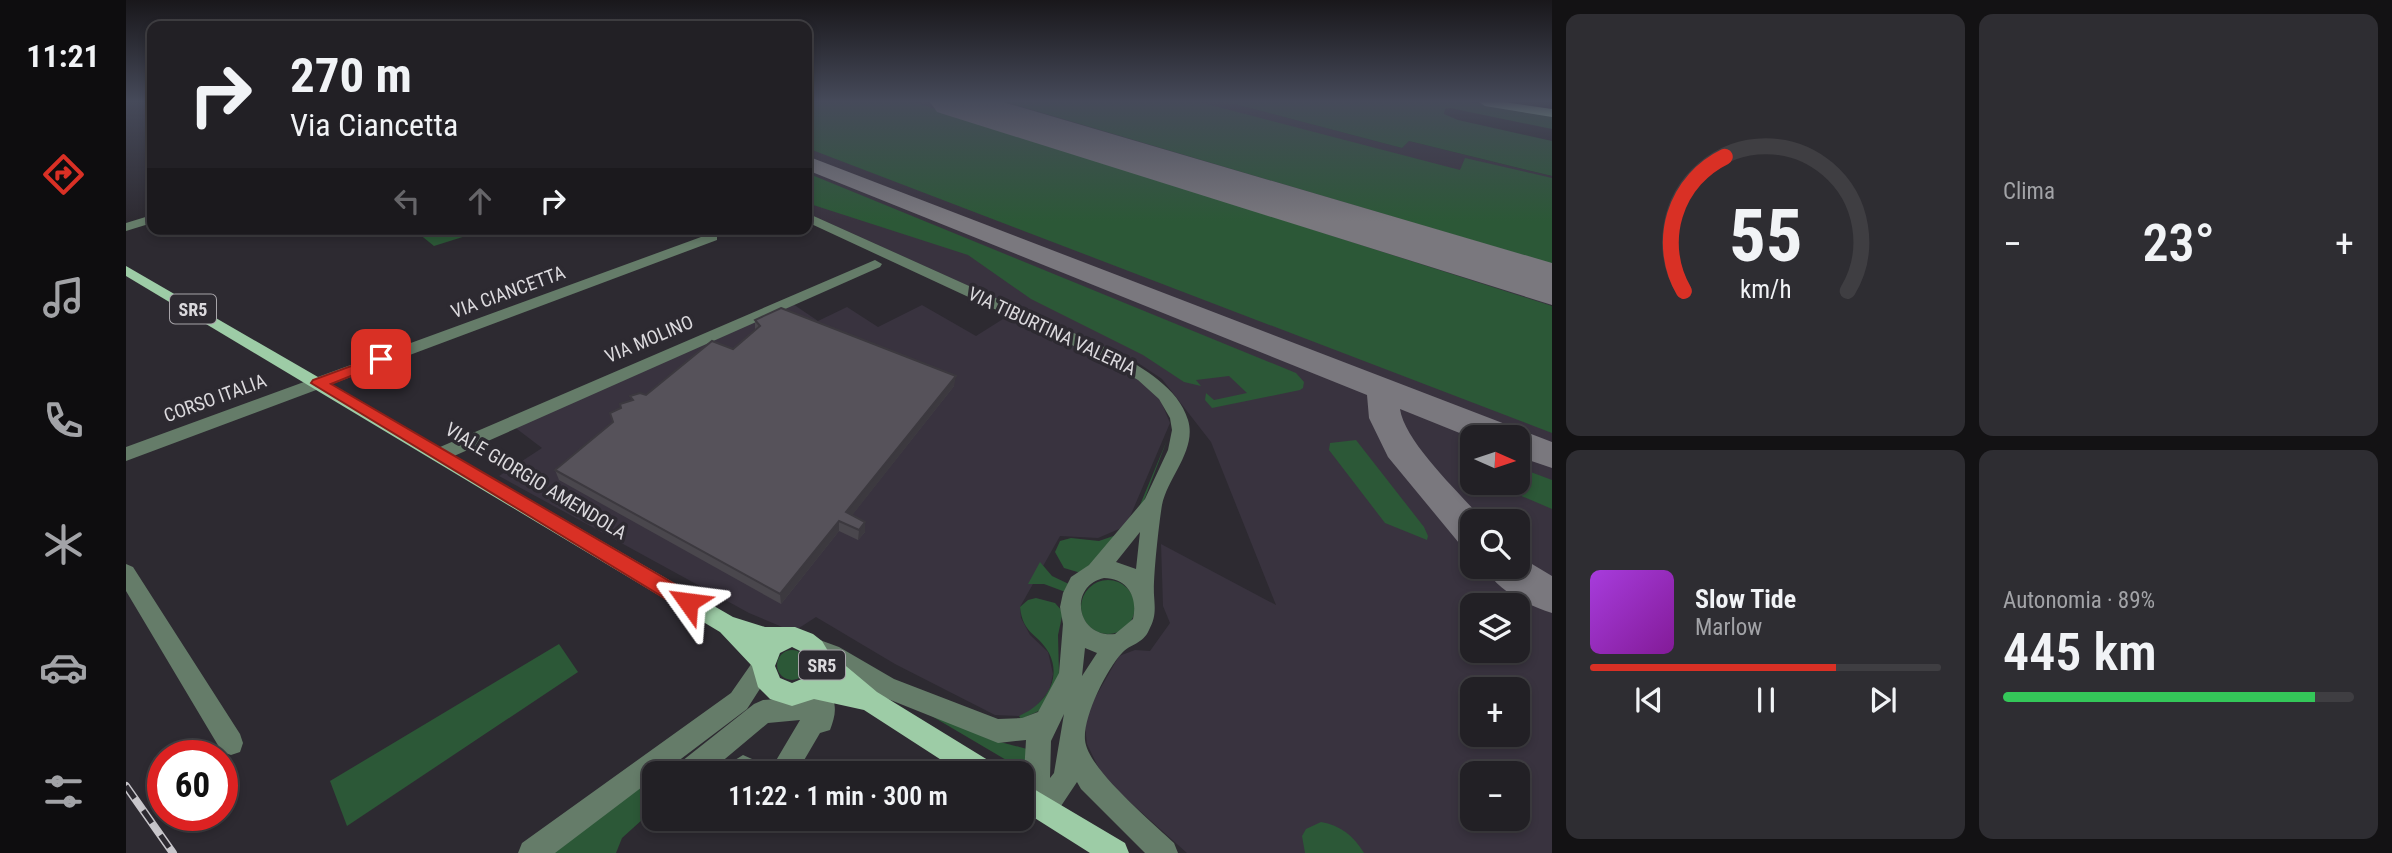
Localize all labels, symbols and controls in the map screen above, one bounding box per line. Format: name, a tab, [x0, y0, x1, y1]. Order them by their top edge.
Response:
text: 11:21	[26, 37, 100, 75]
text: 270 m	[290, 47, 412, 104]
icon: right	[175, 49, 266, 140]
text: Via Ciancetta	[290, 106, 458, 144]
icon: directions	[39, 150, 88, 199]
text: Clima	[2003, 178, 2055, 205]
icon: left	[388, 182, 426, 220]
icon: ahead	[461, 182, 499, 220]
icon: right	[534, 182, 572, 220]
text: 55	[1729, 193, 1802, 279]
text: 23°	[2142, 213, 2215, 274]
text: −	[2003, 222, 2022, 266]
text: +	[2335, 222, 2354, 266]
street label: VIA CIANCETTA	[448, 261, 568, 323]
icon: music	[39, 273, 88, 322]
text: km/h	[1740, 275, 1791, 304]
street label: VIA TIBURTINA VALERIA	[964, 282, 1140, 380]
road number: SR5	[170, 295, 216, 324]
street label: VIA MOLINO	[601, 310, 697, 368]
pin	[351, 329, 411, 389]
icon: arrive	[362, 340, 400, 378]
street label: CORSO ITALIA	[161, 369, 269, 427]
icon: phone	[39, 396, 88, 445]
street label: VIALE GIORGIO AMENDOLA	[441, 418, 631, 544]
north arrow	[1460, 425, 1530, 495]
map controls	[1460, 425, 1530, 831]
button: search	[1460, 509, 1530, 579]
icon: climate	[39, 520, 88, 569]
position arrow	[651, 565, 725, 639]
text: Slow Tide	[1695, 584, 1796, 614]
text: Autonomia · 89%	[2003, 587, 2155, 614]
button: layers	[1460, 593, 1530, 663]
text: Marlow	[1695, 614, 1762, 641]
text: 445 km	[2003, 622, 2157, 683]
icon: car	[39, 643, 88, 692]
road number: SR5	[799, 650, 845, 680]
button: +	[1460, 677, 1530, 747]
icon: previous	[1630, 681, 1668, 719]
icon: pause	[1747, 681, 1785, 719]
icon: next	[1864, 681, 1902, 719]
speed limit sign: 60	[147, 740, 238, 831]
button: −	[1460, 761, 1530, 831]
icon: filters	[39, 767, 88, 816]
text: 11:22 · 1 min · 300 m	[728, 781, 948, 811]

